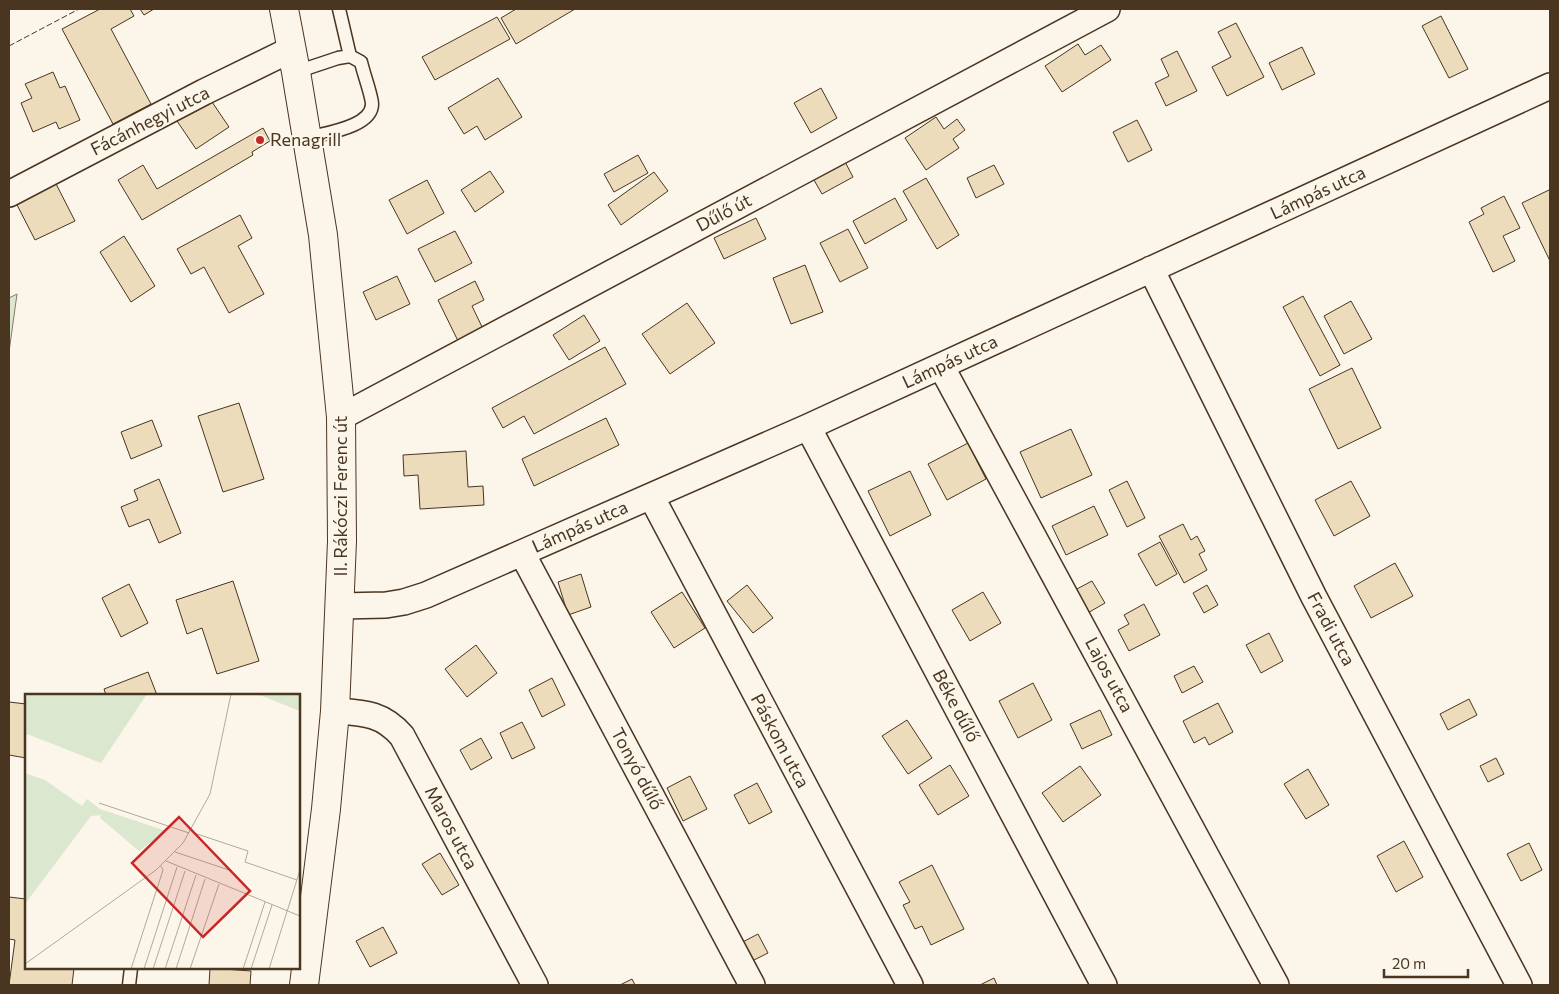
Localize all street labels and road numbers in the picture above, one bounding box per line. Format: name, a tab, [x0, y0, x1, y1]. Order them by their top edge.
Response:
street label: Fácánhegyi utca	[86, 81, 213, 160]
street label: Lámpás utca	[1266, 160, 1369, 224]
street label: Dűlő út	[692, 188, 755, 236]
street label: Lámpás utca	[898, 329, 1001, 393]
street label: II. Rákóczi Ferenc út	[329, 415, 351, 577]
street label: Lámpás utca	[528, 495, 631, 557]
street label: Fradi utca	[1303, 588, 1361, 669]
street label: Lajos utca	[1081, 633, 1139, 716]
street label: Béke dűlő	[929, 665, 985, 746]
street label: Páskom utca	[747, 690, 815, 791]
street label: Tonyó dűlő	[607, 724, 669, 814]
street label: Maros utca	[421, 782, 483, 873]

